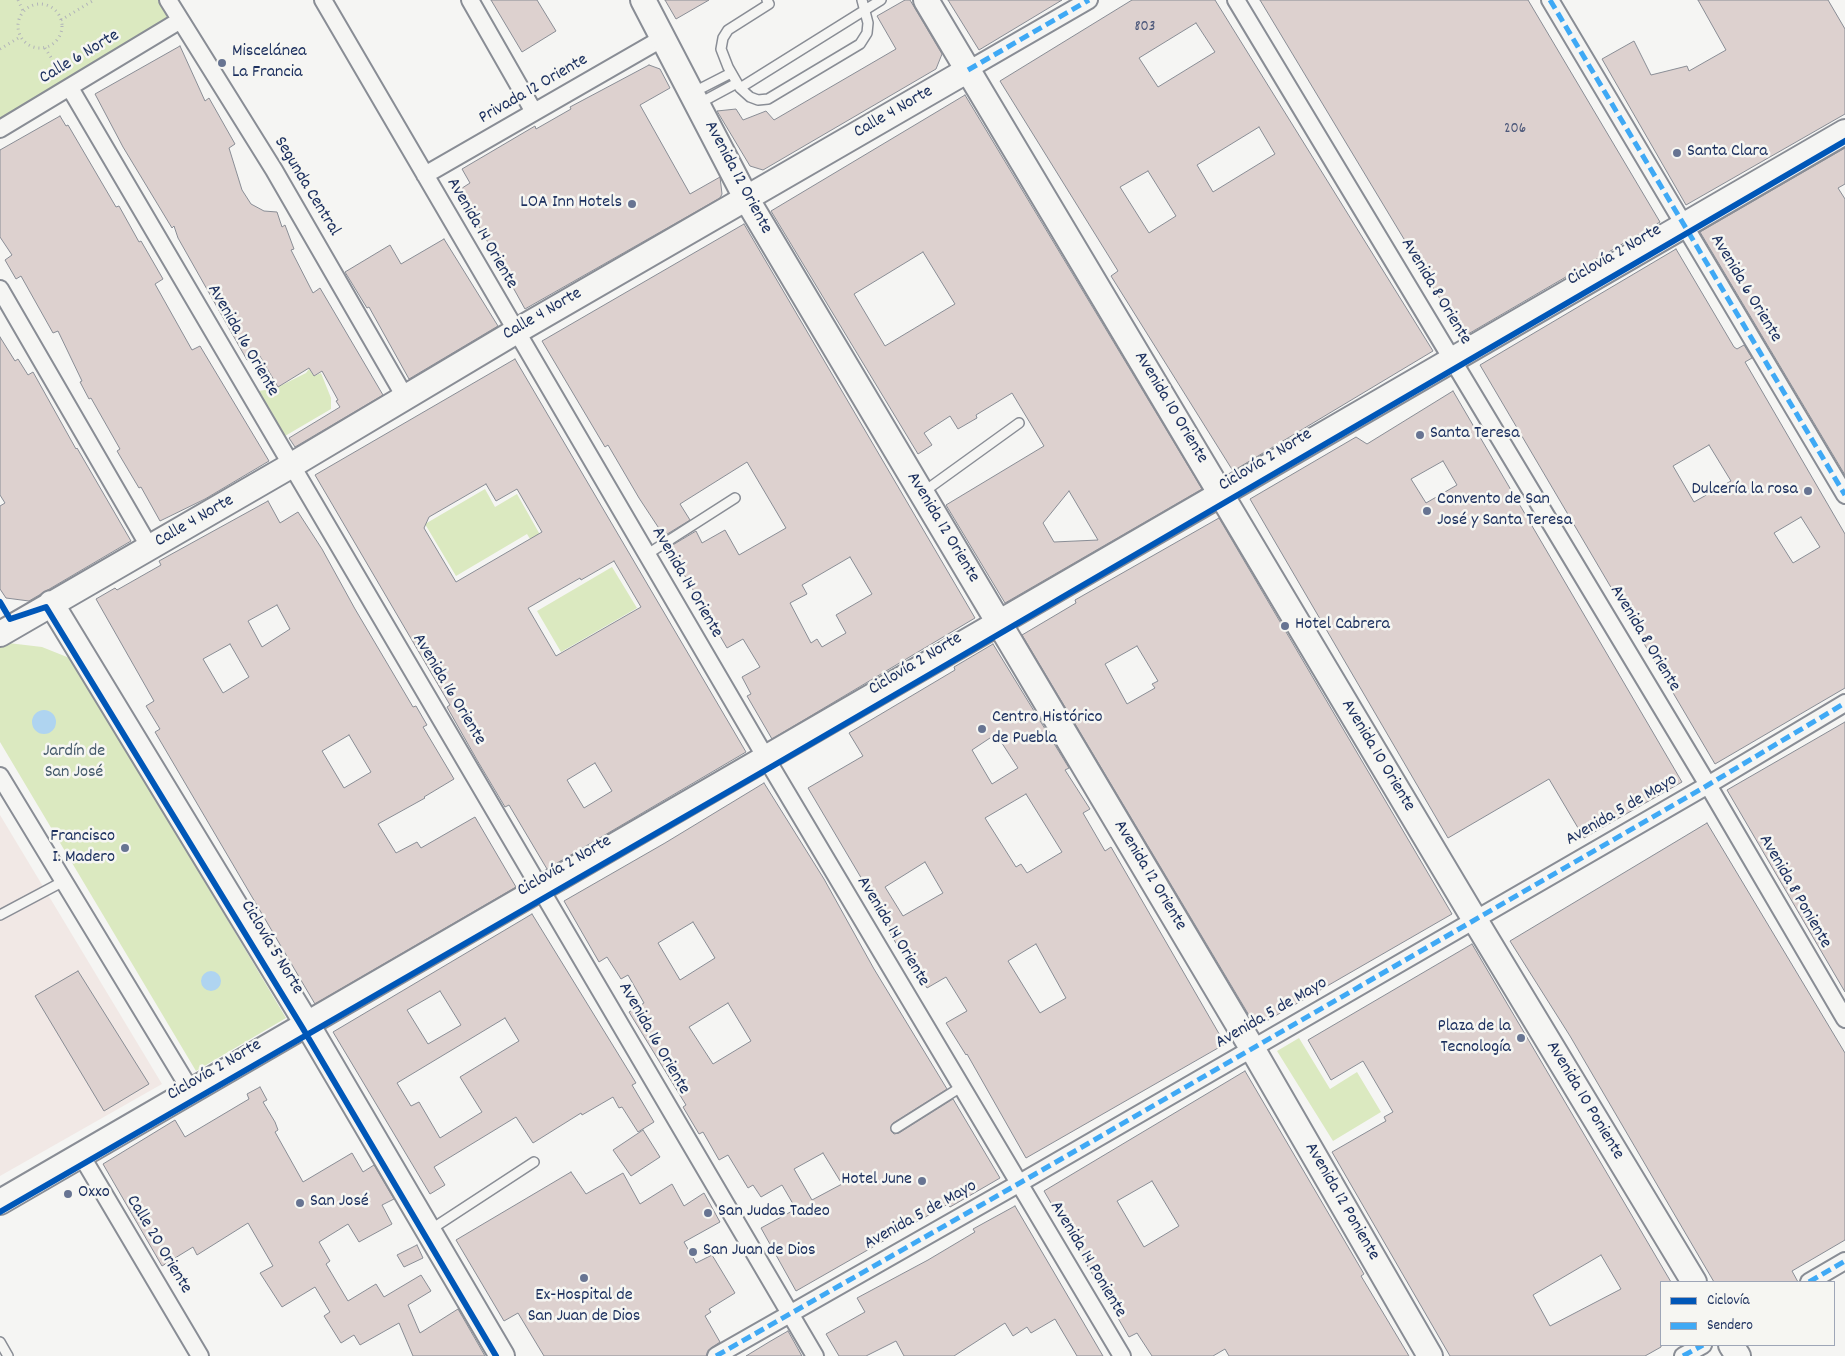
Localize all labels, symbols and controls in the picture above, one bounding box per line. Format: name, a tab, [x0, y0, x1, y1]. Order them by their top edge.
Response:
house number: 803	[1135, 19, 1155, 37]
street label: Calle 6 Norte	[36, 26, 124, 90]
place label: Miscelánea La Francia	[232, 42, 307, 84]
street label: Privada 12 Oriente	[476, 50, 592, 130]
marker: Miscelánea La Francia	[216, 57, 228, 69]
street label: Calle 4 Norte	[851, 82, 937, 144]
street label: Avenida 12 Oriente	[698, 118, 776, 238]
house number: 206	[1504, 121, 1526, 139]
street label: Segunda Central	[268, 133, 344, 241]
place label: Santa Clara	[1687, 142, 1768, 164]
marker: Santa Clara	[1671, 147, 1683, 159]
street label: Avenida 14 Oriente	[441, 175, 521, 293]
place label: LOA Inn Hotels	[520, 193, 622, 215]
marker: LOA Inn Hotels	[626, 198, 638, 210]
street label: Ciclovía 2 Norte	[1564, 220, 1666, 292]
street label: Avenida 6 Oriente	[1704, 231, 1786, 347]
street label: Avenida 8 Oriente	[1395, 235, 1475, 349]
street label: Avenida 16 Oriente	[201, 281, 283, 401]
street label: Calle 4 Norte	[500, 284, 586, 346]
street label: Avenida 10 Oriente	[1128, 348, 1212, 468]
place label: Santa Teresa	[1430, 424, 1520, 446]
street label: Ciclovía 2 Norte	[1215, 425, 1317, 497]
marker: Santa Teresa	[1414, 429, 1426, 441]
street label: Avenida 12 Oriente	[901, 469, 983, 587]
place label: Dulcería la rosa	[1691, 480, 1798, 502]
marker: Dulcería la rosa	[1802, 485, 1814, 497]
place label: Convento de San José y Santa Teresa	[1437, 490, 1572, 532]
street label: Calle 4 Norte	[152, 491, 238, 553]
marker: Convento de San José y Santa Teresa	[1421, 505, 1433, 517]
street label: Avenida 14 Oriente	[646, 524, 726, 642]
street label: Avenida 8 Oriente	[1604, 582, 1684, 696]
place label: Hotel Cabrera	[1295, 615, 1390, 637]
marker: Hotel Cabrera	[1279, 620, 1291, 632]
street label: Ciclovía 2 Norte	[865, 629, 967, 701]
street label: Avenida 16 Oriente	[406, 630, 490, 750]
street label: Avenida 10 Oriente	[1335, 696, 1419, 816]
place label: Centro Histórico de Puebla	[992, 708, 1103, 751]
marker: Centro Histórico de Puebla	[976, 723, 988, 735]
park label: Jardín de San José	[43, 742, 105, 784]
street label: Avenida 5 de Mayo	[1562, 770, 1682, 852]
street label: Avenida 12 Oriente	[1108, 817, 1190, 935]
place label: Francisco I. Madero	[50, 827, 115, 870]
street label: Ciclovía 2 Norte	[514, 831, 616, 903]
street label: Avenida 8 Poniente	[1753, 831, 1835, 953]
marker: Francisco I. Madero	[119, 842, 131, 854]
street label: Avenida 14 Oriente	[851, 873, 933, 991]
street label: Ciclovía 5 Norte	[235, 897, 307, 999]
street label: Avenida 5 de Mayo	[1212, 973, 1332, 1055]
street label: Avenida 16 Oriente	[612, 979, 694, 1099]
place label: Plaza de la Tecnología	[1437, 1017, 1511, 1060]
marker: Plaza de la Tecnología	[1515, 1032, 1527, 1044]
street label: Ciclovía 2 Norte	[164, 1035, 266, 1107]
street label: Avenida 10 Poniente	[1540, 1038, 1628, 1164]
street label: Avenida 12 Poniente	[1299, 1139, 1383, 1265]
place label: Hotel June	[841, 1170, 912, 1192]
marker: Hotel June	[916, 1175, 928, 1187]
street label: Avenida 5 de Mayo	[861, 1176, 981, 1256]
place label: Oxxo	[78, 1183, 110, 1205]
marker: Oxxo	[62, 1188, 74, 1200]
street label: Calle 20 Oriente	[120, 1192, 196, 1298]
place label: San José	[310, 1192, 369, 1214]
marker: San José	[294, 1197, 306, 1209]
street label: Avenida 14 Poniente	[1044, 1198, 1130, 1322]
place label: San Judas Tadeo	[718, 1202, 830, 1224]
marker: San Judas Tadeo	[702, 1207, 714, 1219]
place label: San Juan de Dios	[703, 1241, 816, 1263]
marker: San Juan de Dios	[687, 1246, 699, 1258]
marker: Ex-Hospital de San Juan de Dios	[578, 1272, 590, 1284]
legend	[1660, 1281, 1835, 1346]
place label: Ex-Hospital de San Juan de Dios	[528, 1286, 640, 1328]
text: Ciclovía	[1707, 1290, 1749, 1312]
text: Sendero	[1707, 1315, 1753, 1337]

